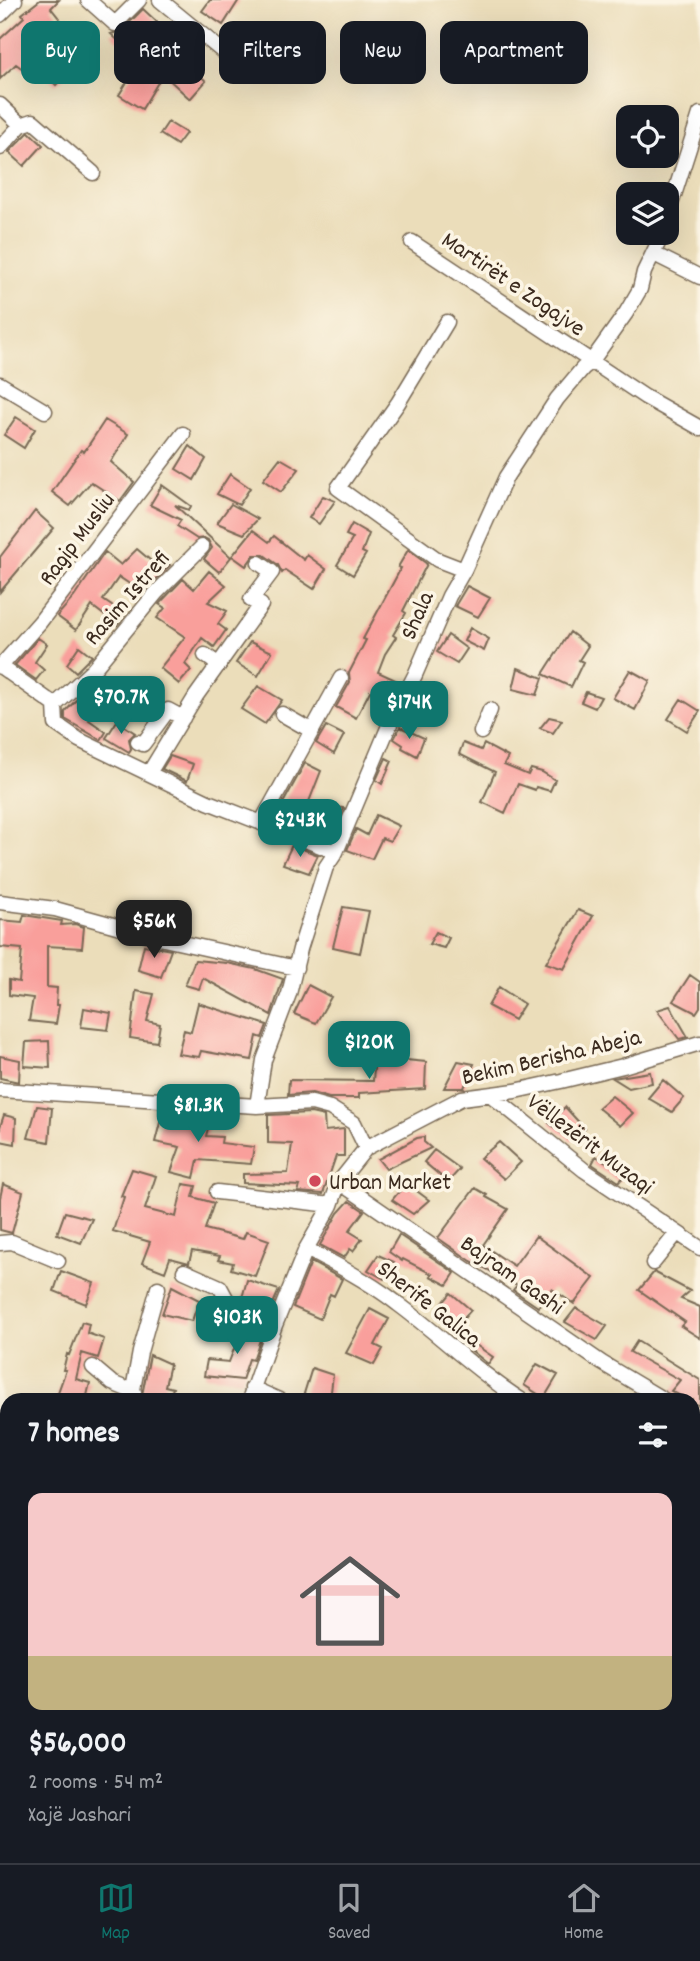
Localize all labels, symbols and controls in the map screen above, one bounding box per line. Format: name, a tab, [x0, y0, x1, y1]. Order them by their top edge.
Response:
chip: Buy	[21, 21, 100, 84]
chip: Rent	[114, 21, 205, 84]
chip: Filters	[219, 21, 326, 84]
chip: New	[340, 21, 426, 84]
chip: Apartment	[440, 21, 588, 84]
map controls	[616, 105, 679, 245]
button: locate	[616, 105, 679, 168]
button: layers	[616, 182, 679, 245]
street label: Martirët e Zogajve	[434, 225, 591, 346]
street label: Ragip Musliu	[32, 486, 125, 594]
street label: Rasim Istrefi	[77, 544, 179, 654]
street label: Shala	[393, 586, 445, 646]
pin: $70.7K	[64, 676, 178, 736]
text: $70.7K	[93, 682, 149, 715]
pin: $174K	[360, 682, 458, 741]
text: $174K	[386, 687, 432, 720]
pin: $243K	[251, 800, 349, 859]
text: $243K	[274, 805, 326, 838]
pin: $56K	[113, 900, 195, 960]
text: $56K	[132, 906, 176, 939]
pin: $120K	[320, 1021, 418, 1081]
street label: Bekim Berisha Abeja	[459, 1022, 645, 1096]
text: $120K	[344, 1027, 394, 1060]
pin: $81.3K	[141, 1084, 255, 1144]
street label: Vëllezërit Muzaqi	[519, 1086, 660, 1204]
text: $81.3K	[173, 1090, 223, 1123]
place label: Urban Market	[329, 1167, 451, 1201]
marker: Urban Market	[307, 1173, 323, 1189]
street label: Bajram Gashi	[452, 1228, 570, 1325]
street label: Sherife Galica	[369, 1254, 488, 1357]
pin: $103K	[188, 1296, 286, 1356]
text: $103K	[212, 1302, 262, 1335]
text: 7 homes	[28, 1414, 120, 1457]
icon: filters	[634, 1416, 672, 1454]
icon: home	[287, 1538, 413, 1664]
text: $56,000	[28, 1724, 127, 1767]
text: 2 rooms · 54 m²	[28, 1767, 163, 1800]
text: Xajë Jashari	[28, 1800, 131, 1833]
tab: Map	[97, 1879, 135, 1948]
tab: Saved	[328, 1879, 370, 1948]
tab: Home	[564, 1879, 603, 1948]

